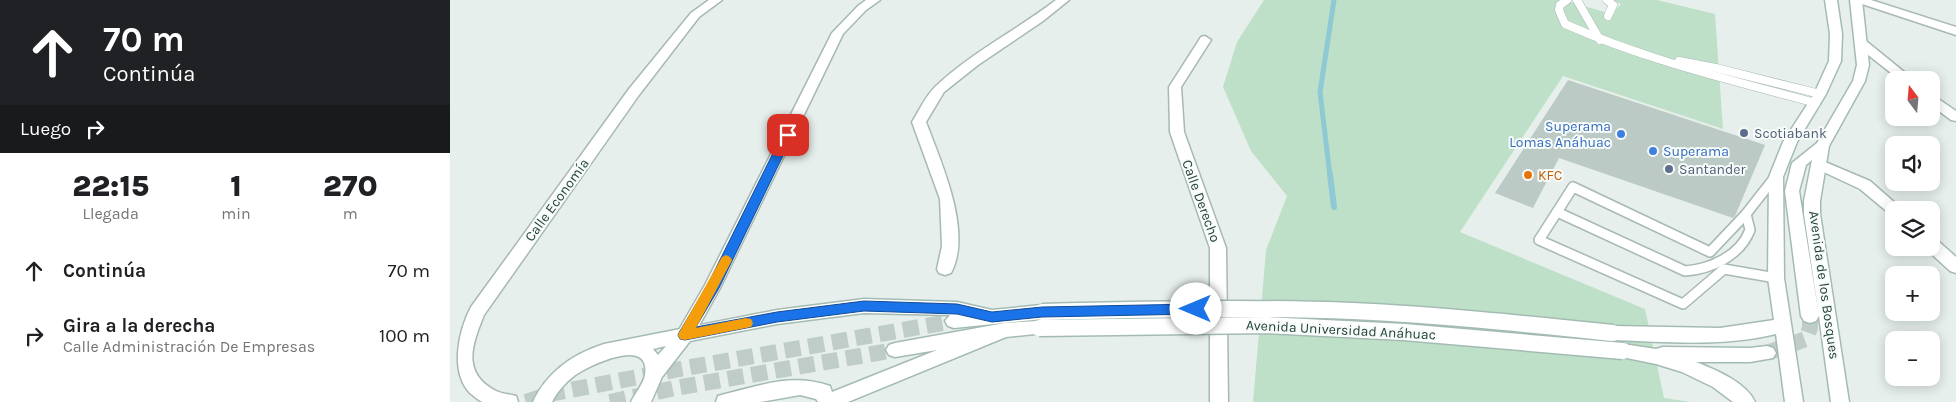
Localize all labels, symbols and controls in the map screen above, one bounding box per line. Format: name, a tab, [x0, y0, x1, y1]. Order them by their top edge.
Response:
text: 70 m	[103, 19, 185, 60]
icon: ahead	[20, 20, 85, 85]
text: Continúa	[103, 61, 195, 87]
north arrow	[1885, 71, 1940, 126]
map controls	[1885, 71, 1940, 386]
pin	[767, 114, 809, 156]
icon: right	[81, 115, 109, 143]
text: Luego	[20, 118, 71, 140]
place label: Superama Lomas Anáhuac	[1509, 118, 1611, 151]
icon: arrive	[774, 121, 802, 149]
place label: Scotiabank	[1754, 125, 1827, 142]
marker: Scotiabank	[1738, 127, 1750, 139]
marker: Superama Lomas Anáhuac	[1615, 128, 1627, 140]
button: sound	[1885, 136, 1940, 191]
place label: Superama	[1663, 143, 1729, 160]
marker: Superama	[1647, 145, 1659, 157]
street label: Calle Economía	[521, 155, 593, 245]
street label: Calle Derecho	[1178, 157, 1224, 245]
place label: Santander	[1679, 161, 1747, 178]
marker: Santander	[1663, 163, 1675, 175]
place label: KFC	[1538, 167, 1562, 184]
text: 22:15	[72, 168, 149, 204]
text: 1	[230, 168, 242, 204]
text: 270	[323, 168, 378, 204]
marker: KFC	[1522, 169, 1534, 181]
button: layers	[1885, 201, 1940, 256]
text: Llegada	[82, 204, 139, 223]
text: min	[221, 204, 251, 223]
text: m	[343, 204, 358, 223]
street label: Avenida de los Bosques	[1805, 210, 1843, 360]
icon: ahead	[20, 257, 48, 285]
text: Continúa	[63, 260, 146, 282]
text: 70 m	[388, 260, 430, 282]
button: +	[1885, 266, 1940, 321]
position arrow	[1169, 282, 1221, 334]
text: Gira a la derecha	[63, 315, 215, 337]
street label: Avenida Universidad Anáhuac	[1246, 317, 1436, 343]
icon: right	[20, 322, 48, 350]
text: 100 m	[379, 325, 430, 347]
button: −	[1885, 331, 1940, 386]
text: Calle Administración De Empresas	[63, 337, 315, 356]

